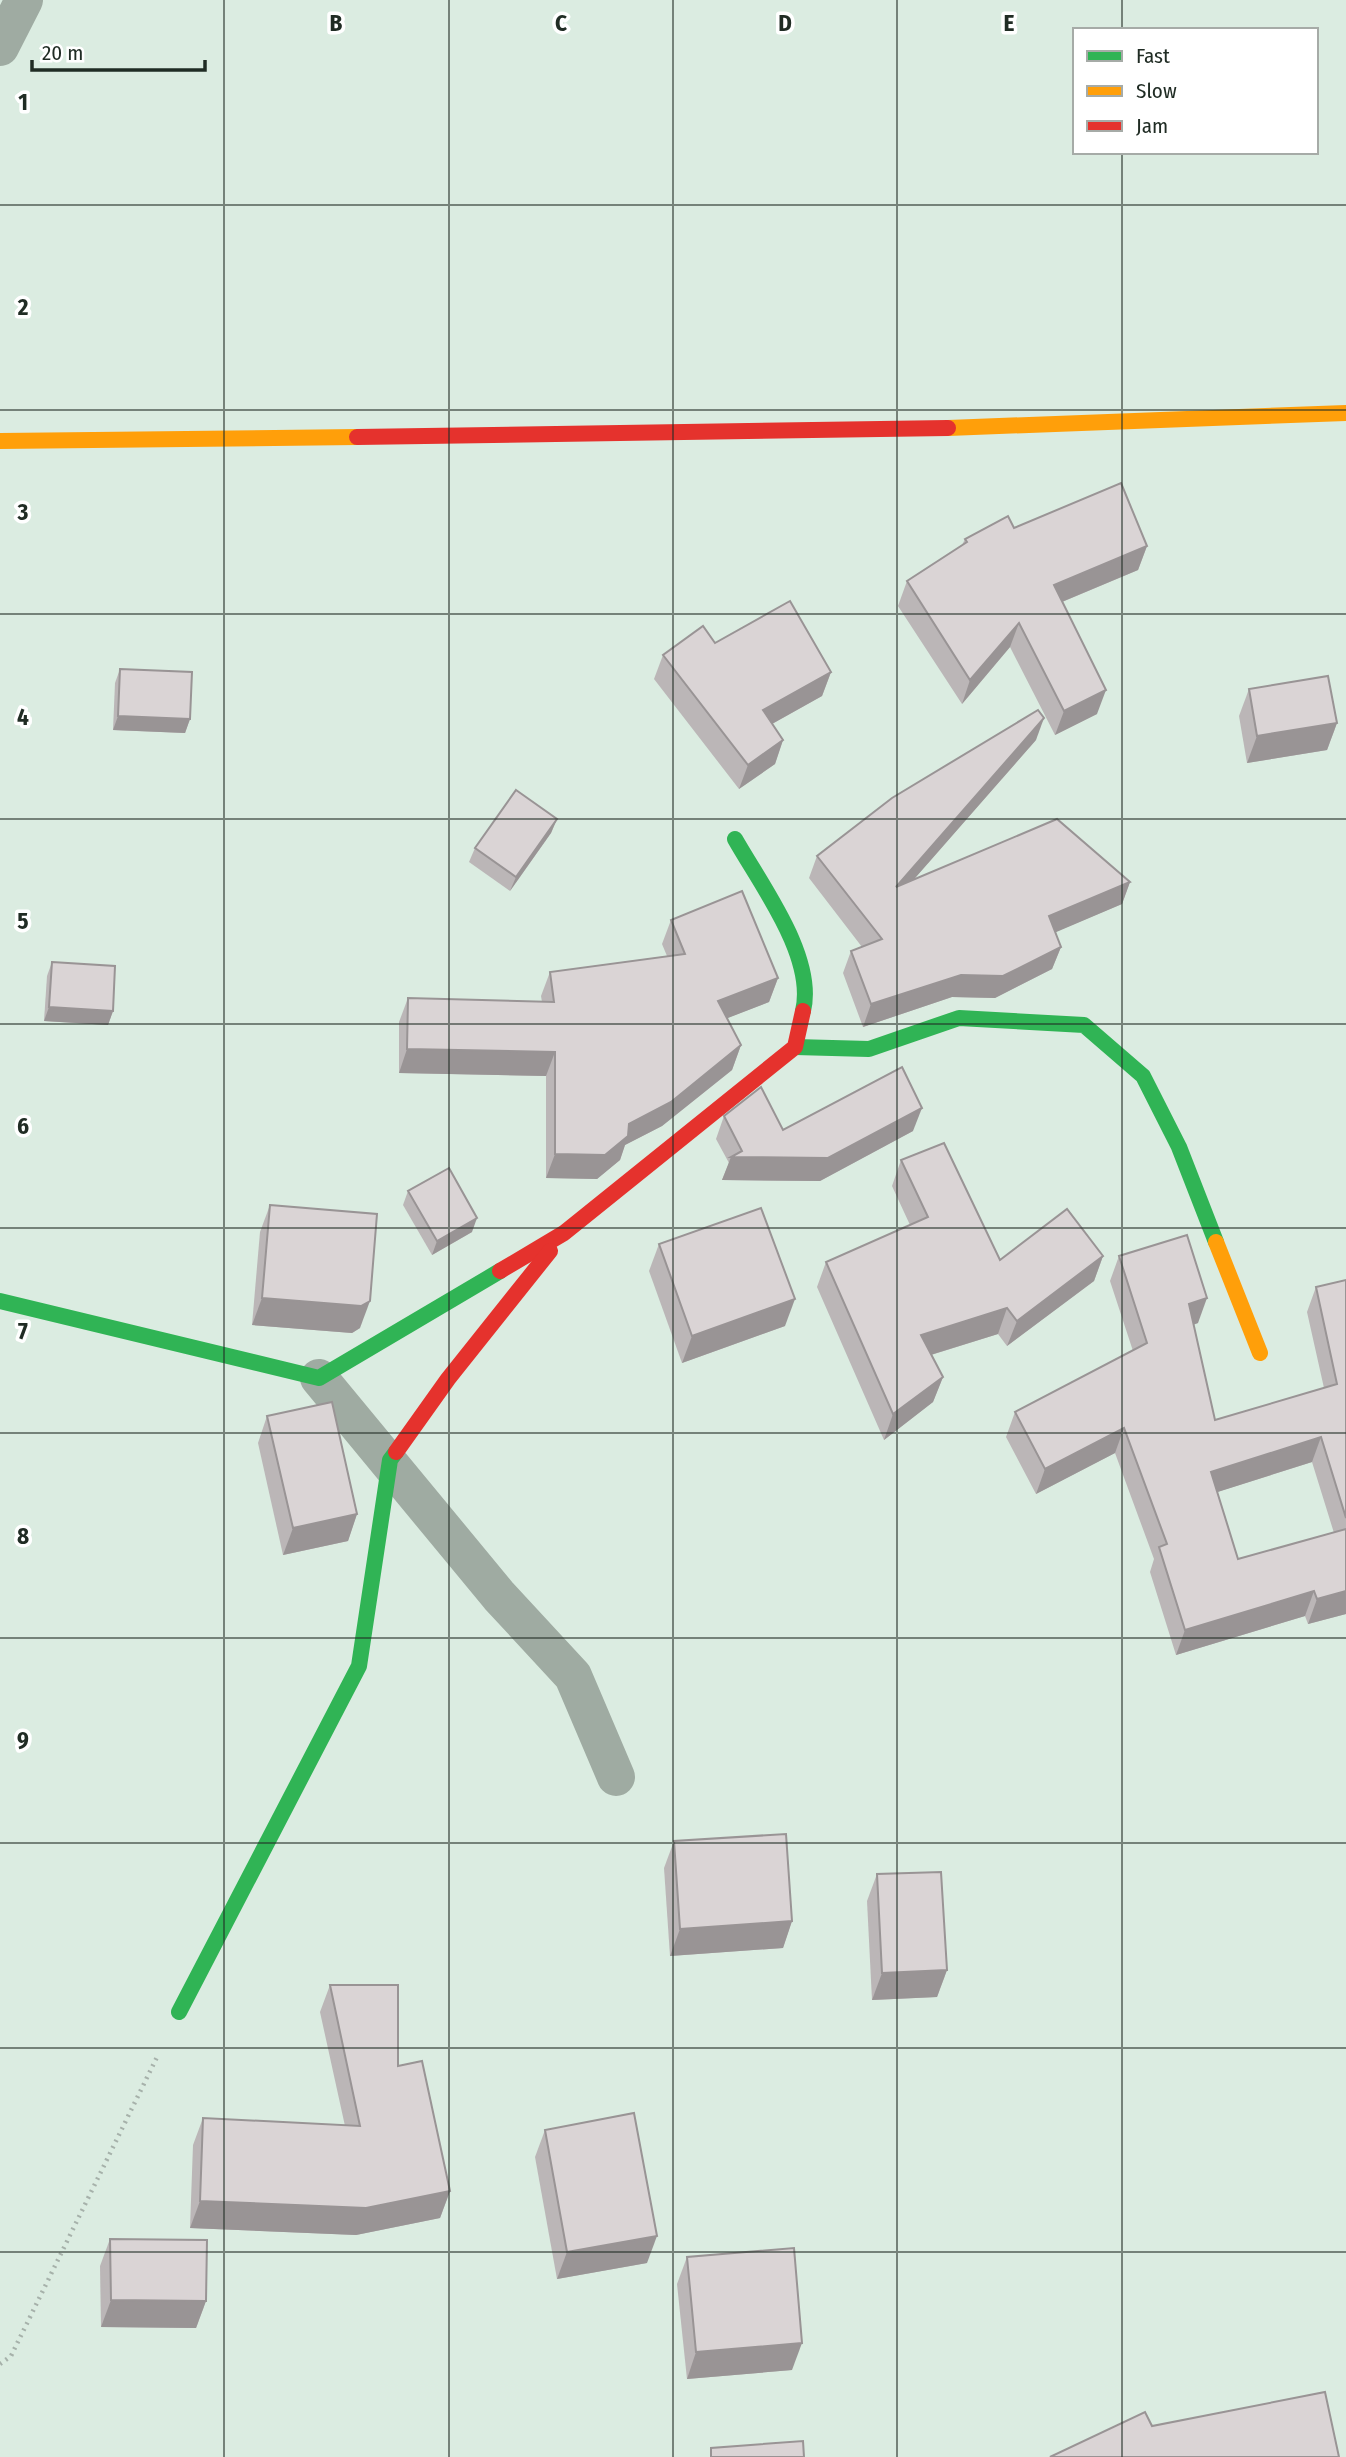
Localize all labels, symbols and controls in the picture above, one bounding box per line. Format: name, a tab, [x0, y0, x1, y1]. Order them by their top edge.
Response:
text: B	[330, 9, 343, 37]
text: C	[555, 9, 567, 37]
text: D	[778, 9, 792, 37]
text: E	[1004, 9, 1015, 37]
scale bar	[32, 28, 205, 72]
legend	[1073, 28, 1318, 154]
text: 20 m	[42, 40, 83, 66]
text: Fast	[1136, 43, 1170, 69]
text: Slow	[1136, 78, 1177, 104]
text: 1	[18, 88, 28, 116]
text: Jam	[1136, 113, 1168, 139]
text: 2	[17, 293, 29, 321]
text: 3	[17, 498, 29, 526]
text: 4	[17, 703, 29, 731]
text: 5	[17, 907, 29, 935]
text: 6	[17, 1112, 29, 1140]
text: 7	[18, 1317, 28, 1345]
text: 8	[17, 1522, 29, 1550]
text: 9	[17, 1726, 29, 1754]

